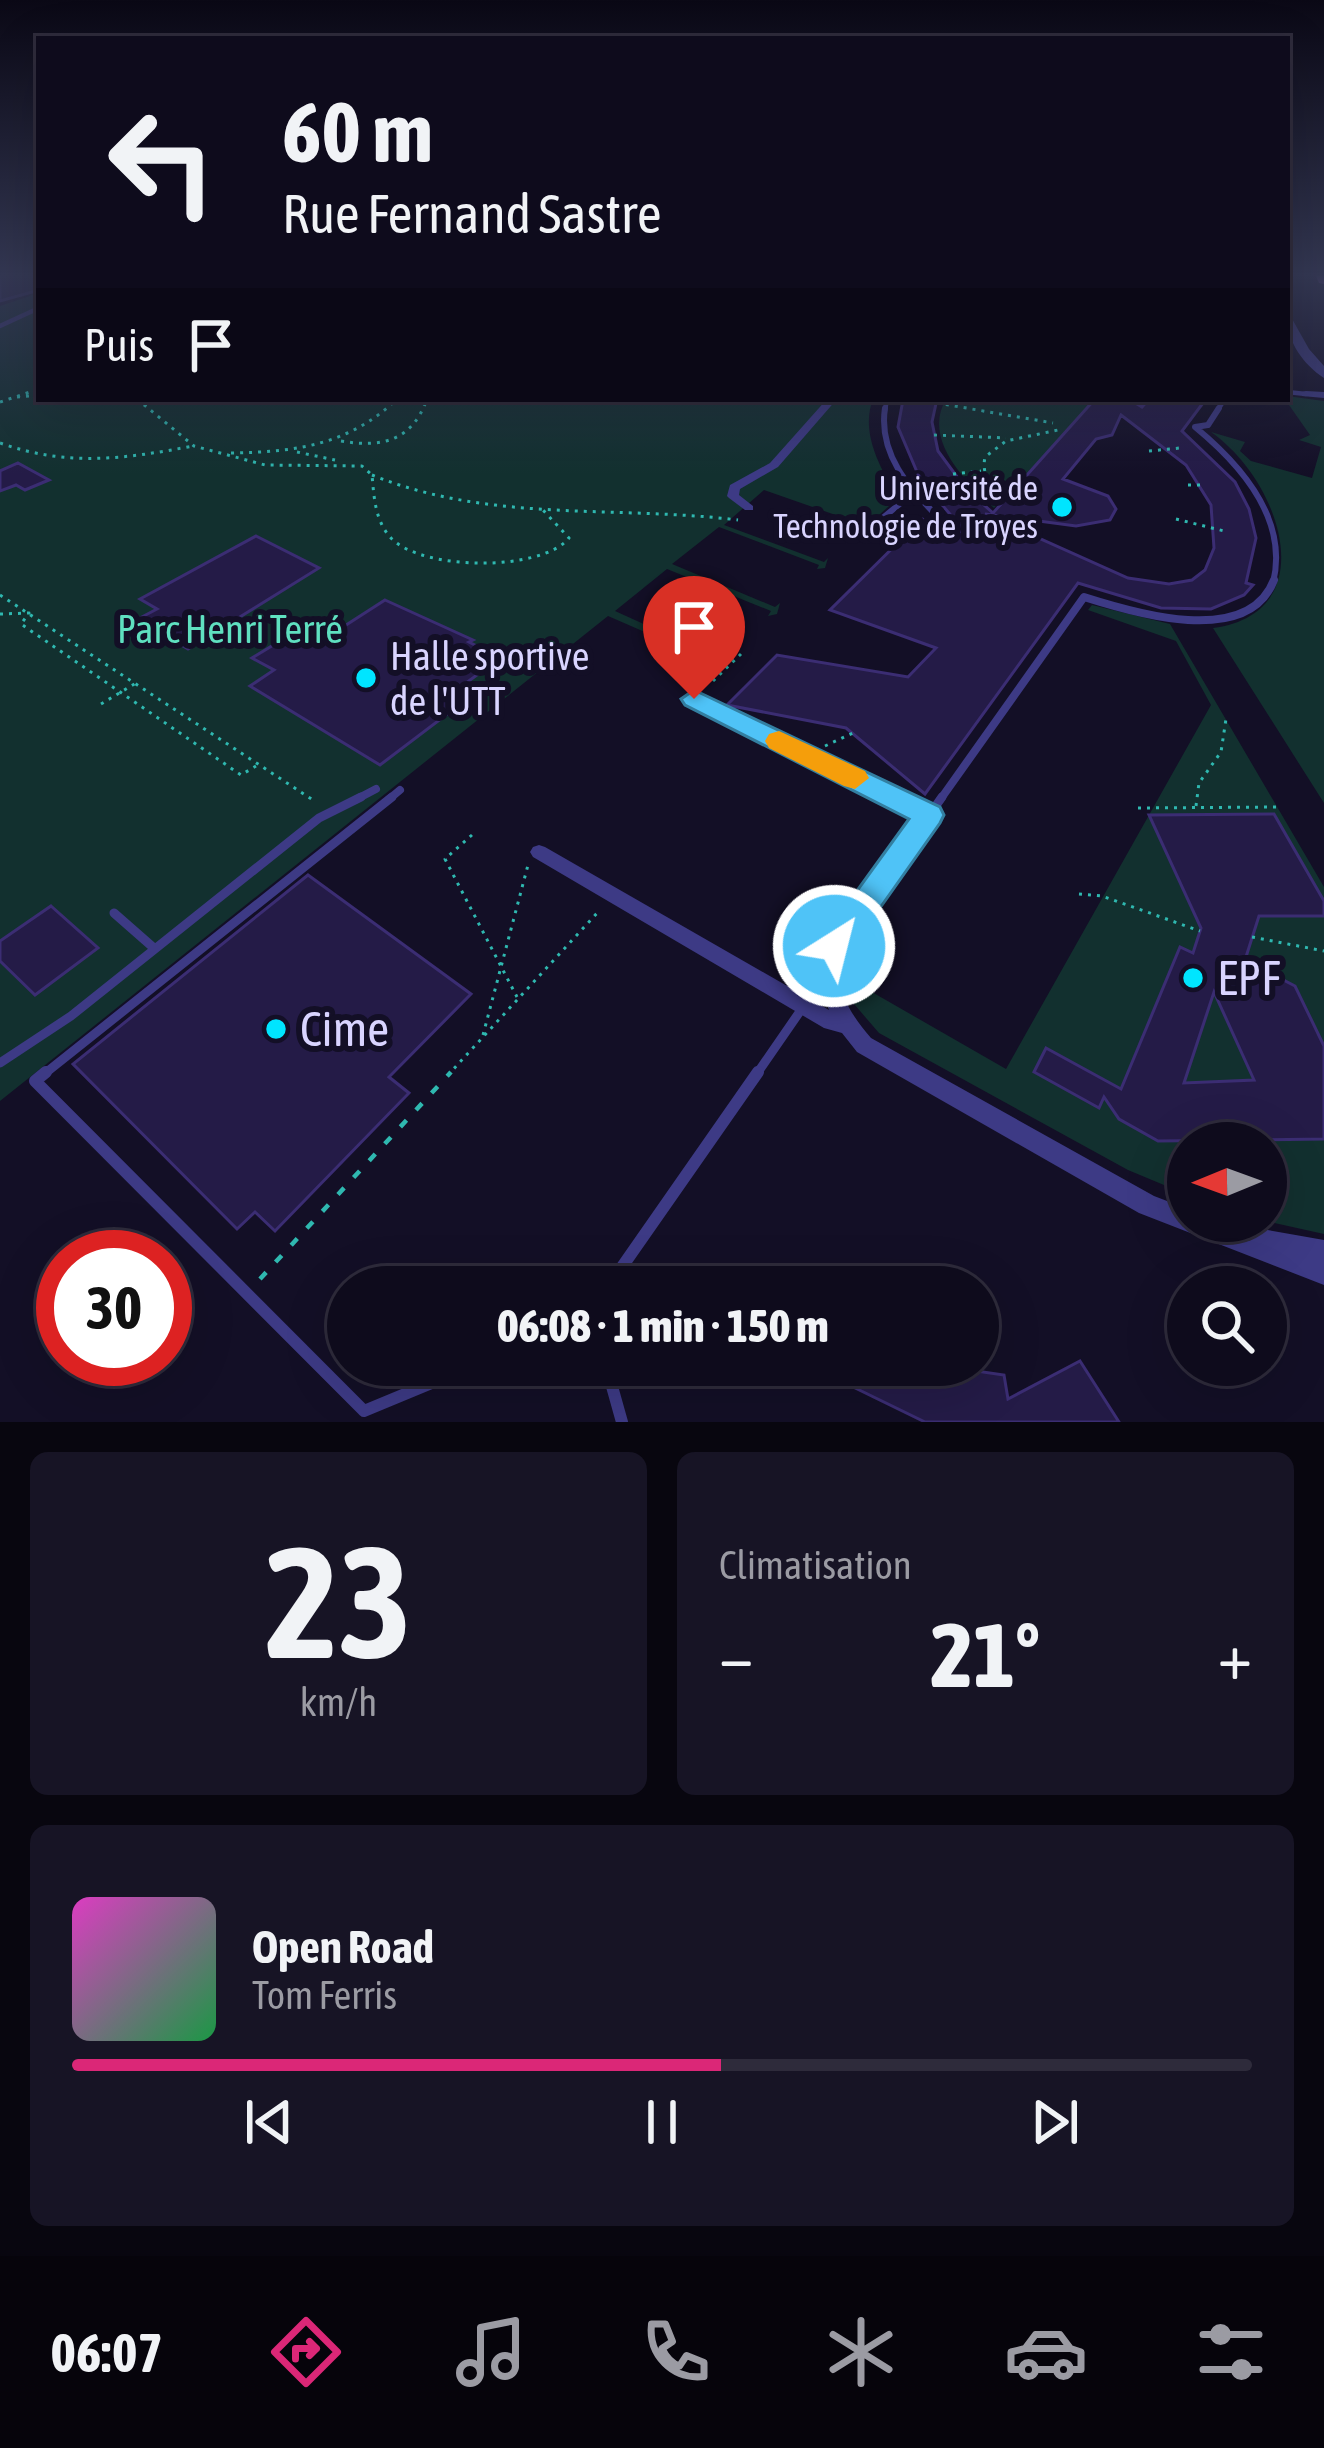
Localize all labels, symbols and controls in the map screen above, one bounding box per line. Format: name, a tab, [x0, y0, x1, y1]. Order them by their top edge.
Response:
icon: left	[84, 84, 240, 240]
text: 60 m	[282, 84, 433, 180]
text: Rue Fernand Sastre	[282, 183, 661, 244]
icon: arrive	[178, 312, 244, 378]
text: Puis	[84, 319, 154, 371]
place label: Université de Technologie de Troyes	[773, 469, 1038, 545]
marker: Université de Technologie de Troyes	[1049, 494, 1075, 520]
pin	[643, 576, 745, 699]
icon: arrive	[661, 594, 727, 660]
park label: Parc Henri Terré	[117, 607, 343, 651]
place label: Halle sportive de l'UTT	[390, 634, 589, 723]
marker: Halle sportive de l'UTT	[353, 665, 379, 691]
position arrow	[771, 883, 897, 1009]
place label: EPF	[1217, 950, 1280, 1005]
marker: EPF	[1180, 965, 1206, 991]
place label: Cime	[300, 1001, 389, 1056]
marker: Cime	[263, 1016, 289, 1042]
north arrow	[1167, 1122, 1287, 1242]
map controls	[1167, 1122, 1287, 1386]
speed limit sign: 30	[36, 1230, 192, 1386]
button: search	[1167, 1266, 1287, 1386]
text: 06:08 · 1 min · 150 m	[497, 1300, 829, 1352]
text: 23	[265, 1512, 412, 1691]
text: Climatisation	[719, 1543, 912, 1587]
text: 21°	[931, 1603, 1040, 1706]
text: −	[719, 1617, 753, 1693]
text: +	[1218, 1617, 1252, 1693]
text: km/h	[300, 1680, 377, 1724]
text: Open Road	[252, 1921, 434, 1973]
text: Tom Ferris	[252, 1973, 397, 2017]
icon: previous	[236, 2089, 302, 2155]
icon: pause	[629, 2089, 695, 2155]
icon: next	[1022, 2089, 1088, 2155]
icon: directions	[264, 2310, 348, 2394]
icon: music	[449, 2310, 533, 2394]
icon: phone	[634, 2310, 718, 2394]
icon: climate	[819, 2310, 903, 2394]
icon: car	[1004, 2310, 1088, 2394]
icon: filters	[1189, 2310, 1273, 2394]
text: 06:07	[51, 2322, 163, 2383]

